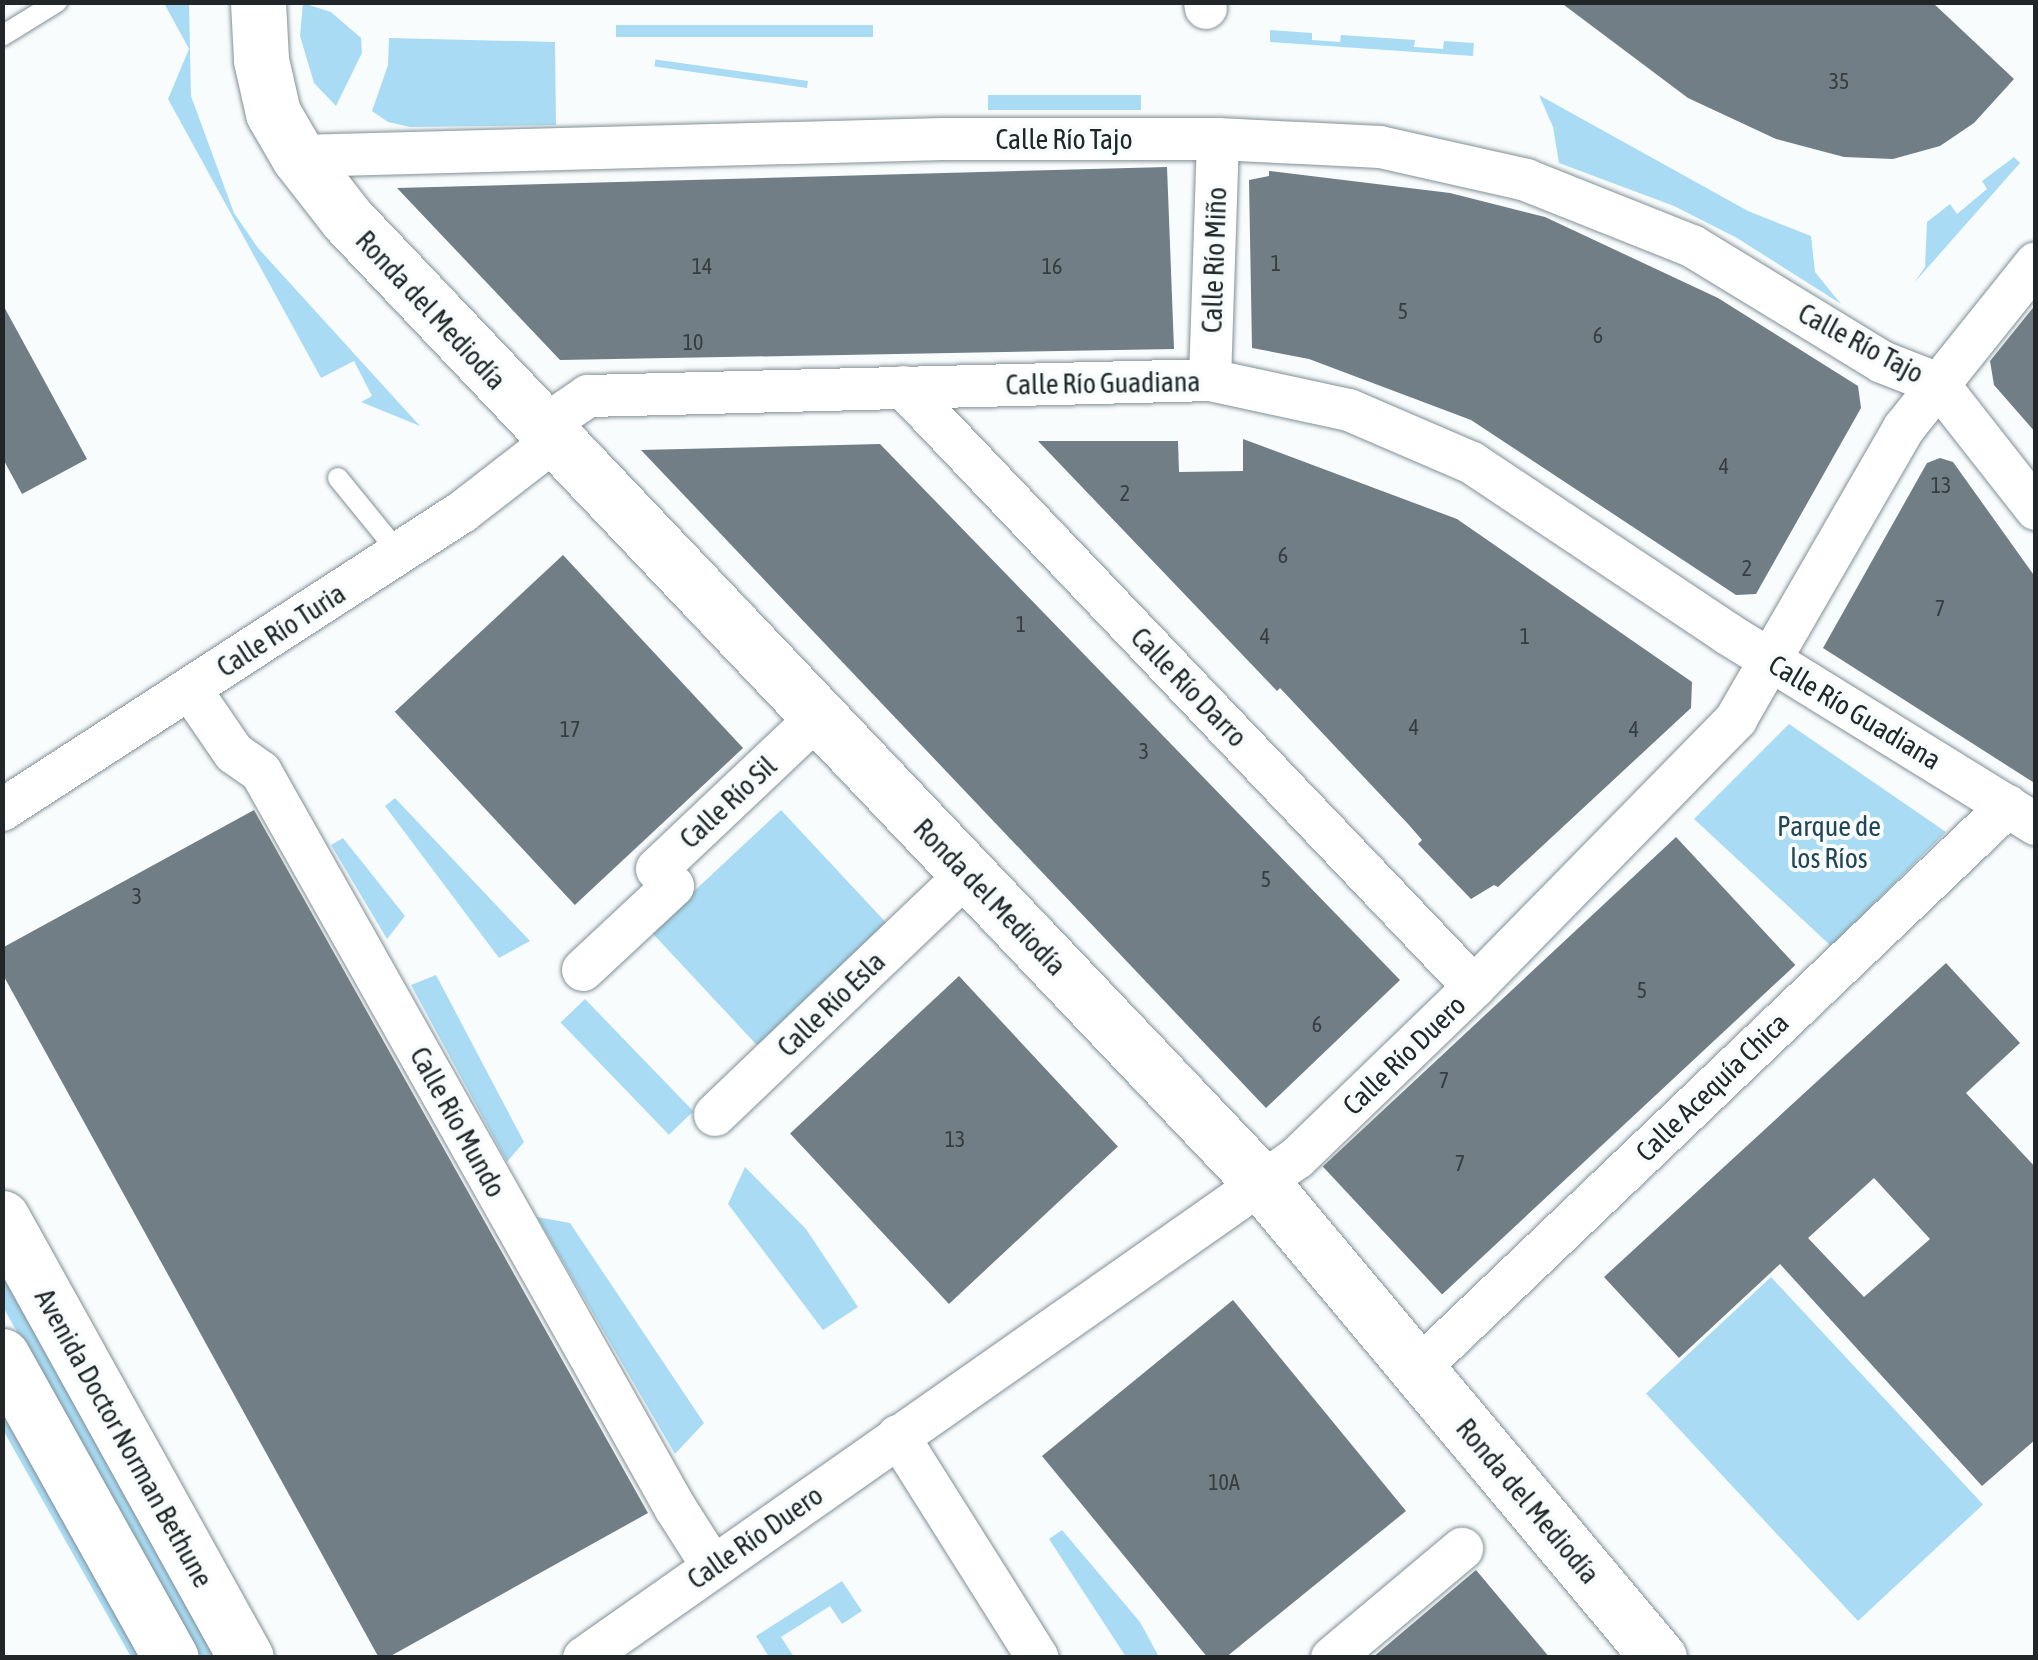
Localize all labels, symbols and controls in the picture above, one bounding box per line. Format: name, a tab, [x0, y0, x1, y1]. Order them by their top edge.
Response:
house number: 35	[1829, 69, 1849, 95]
street label: Calle Río Tajo	[995, 122, 1133, 156]
street label: Calle Río Miño	[1195, 186, 1233, 334]
street label: Ronda del Mediodía	[349, 224, 513, 396]
house number: 1	[1271, 251, 1281, 277]
house number: 14	[692, 254, 712, 280]
house number: 16	[1042, 254, 1062, 280]
street label: Calle Río Tajo	[1793, 296, 1929, 390]
house number: 5	[1398, 299, 1408, 325]
house number: 6	[1593, 323, 1603, 349]
house number: 10	[683, 330, 703, 356]
street label: Calle Río Guadiana	[1005, 365, 1201, 401]
house number: 4	[1719, 454, 1729, 480]
house number: 13	[1931, 473, 1951, 499]
house number: 2	[1120, 481, 1130, 507]
house number: 6	[1278, 543, 1288, 569]
house number: 2	[1742, 556, 1752, 582]
street label: Calle Río Turia	[211, 576, 351, 684]
house number: 7	[1935, 596, 1945, 622]
house number: 1	[1016, 612, 1026, 638]
street label: Calle Río Darro	[1124, 620, 1254, 754]
house number: 4	[1260, 624, 1270, 650]
house number: 1	[1520, 624, 1530, 650]
street label: Calle Río Guadiana	[1763, 647, 1947, 777]
house number: 4	[1409, 715, 1419, 741]
house number: 17	[560, 717, 580, 743]
house number: 4	[1629, 717, 1639, 743]
house number: 3	[1139, 739, 1149, 765]
street label: Calle Río Sil	[673, 749, 783, 855]
park label: Parque de los Ríos	[1777, 809, 1881, 875]
street label: Ronda del Mediodía	[907, 812, 1073, 982]
house number: 5	[1261, 867, 1271, 893]
house number: 3	[132, 884, 142, 910]
street label: Calle Río Esla	[770, 945, 892, 1063]
house number: 5	[1637, 978, 1647, 1004]
street label: Calle Río Duero	[1336, 988, 1472, 1122]
street label: Calle Acequía Chica	[1629, 1006, 1795, 1168]
house number: 6	[1312, 1012, 1322, 1038]
street label: Calle Río Mundo	[403, 1041, 513, 1203]
house number: 7	[1439, 1068, 1449, 1094]
house number: 13	[945, 1127, 965, 1153]
house number: 7	[1455, 1151, 1465, 1177]
street label: Avenida Doctor Norman Bethune	[28, 1283, 220, 1593]
street label: Ronda del Mediodía	[1449, 1412, 1607, 1590]
house number: 10A	[1208, 1470, 1240, 1496]
street label: Calle Río Duero	[681, 1478, 829, 1596]

